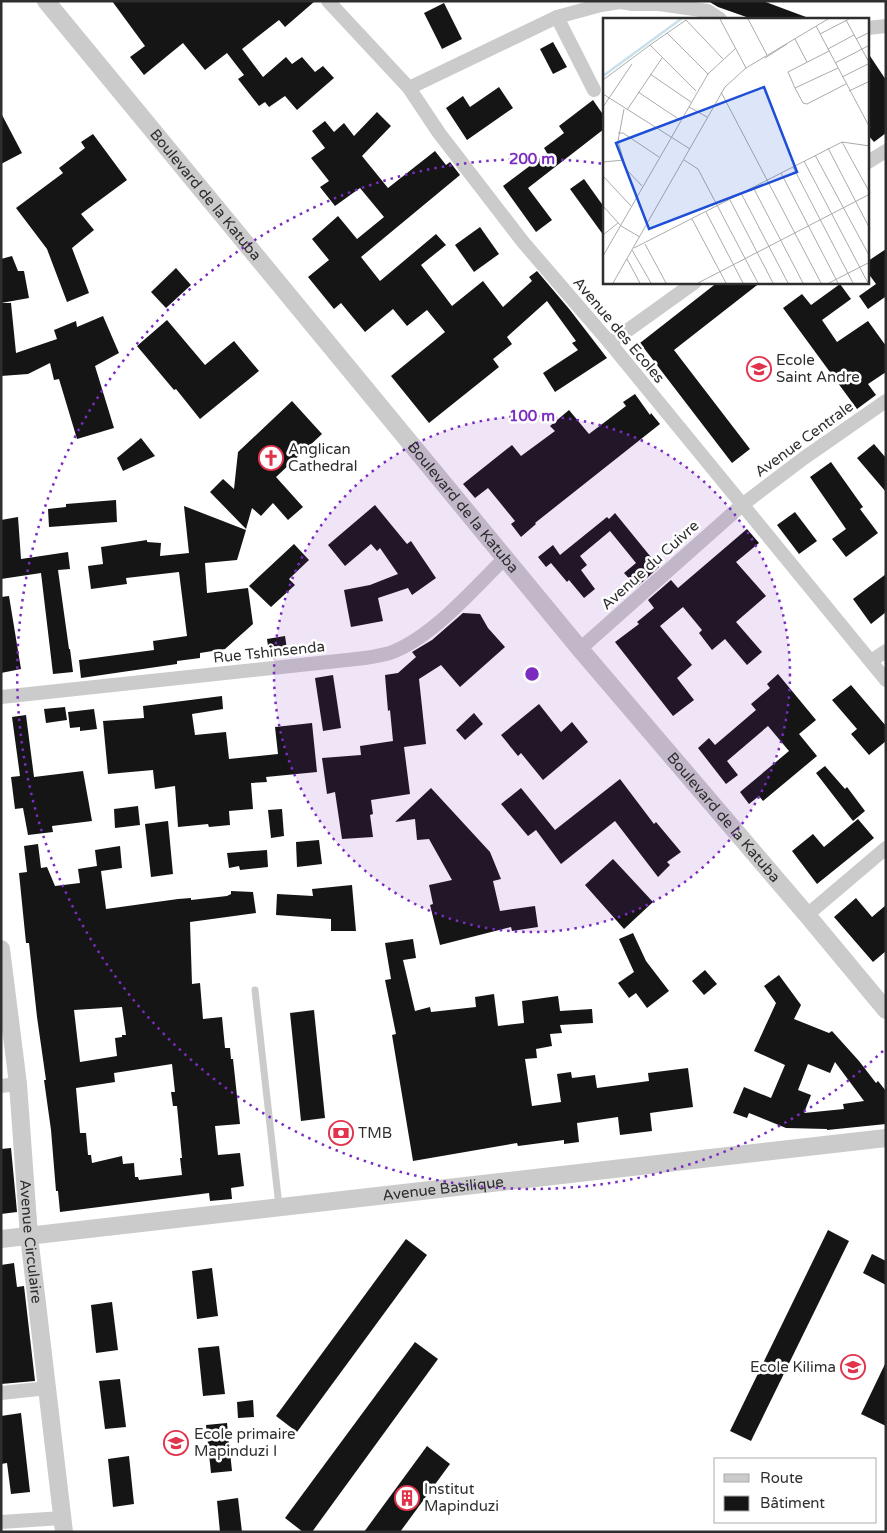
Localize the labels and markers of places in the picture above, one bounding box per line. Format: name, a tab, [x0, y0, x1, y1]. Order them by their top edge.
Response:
place label: Ecole Saint Andre	[776, 351, 860, 386]
school or university icon: Ecole Saint Andre	[746, 356, 772, 382]
place label: Anglican Cathedral	[288, 440, 357, 475]
church icon: Anglican Cathedral	[258, 445, 284, 471]
centre of rings	[523, 665, 541, 683]
bank icon: TMB	[328, 1120, 354, 1146]
place label: TMB	[358, 1124, 392, 1142]
school or university icon: Ecole Kilima	[840, 1354, 866, 1380]
place label: Ecole Kilima	[750, 1358, 836, 1376]
place label: Ecole primaire Mapinduzi I	[194, 1425, 295, 1460]
school or university icon: Ecole primaire Mapinduzi I	[163, 1430, 189, 1456]
place label: Institut Mapinduzi	[424, 1480, 499, 1515]
building icon: Institut Mapinduzi	[394, 1485, 420, 1511]

